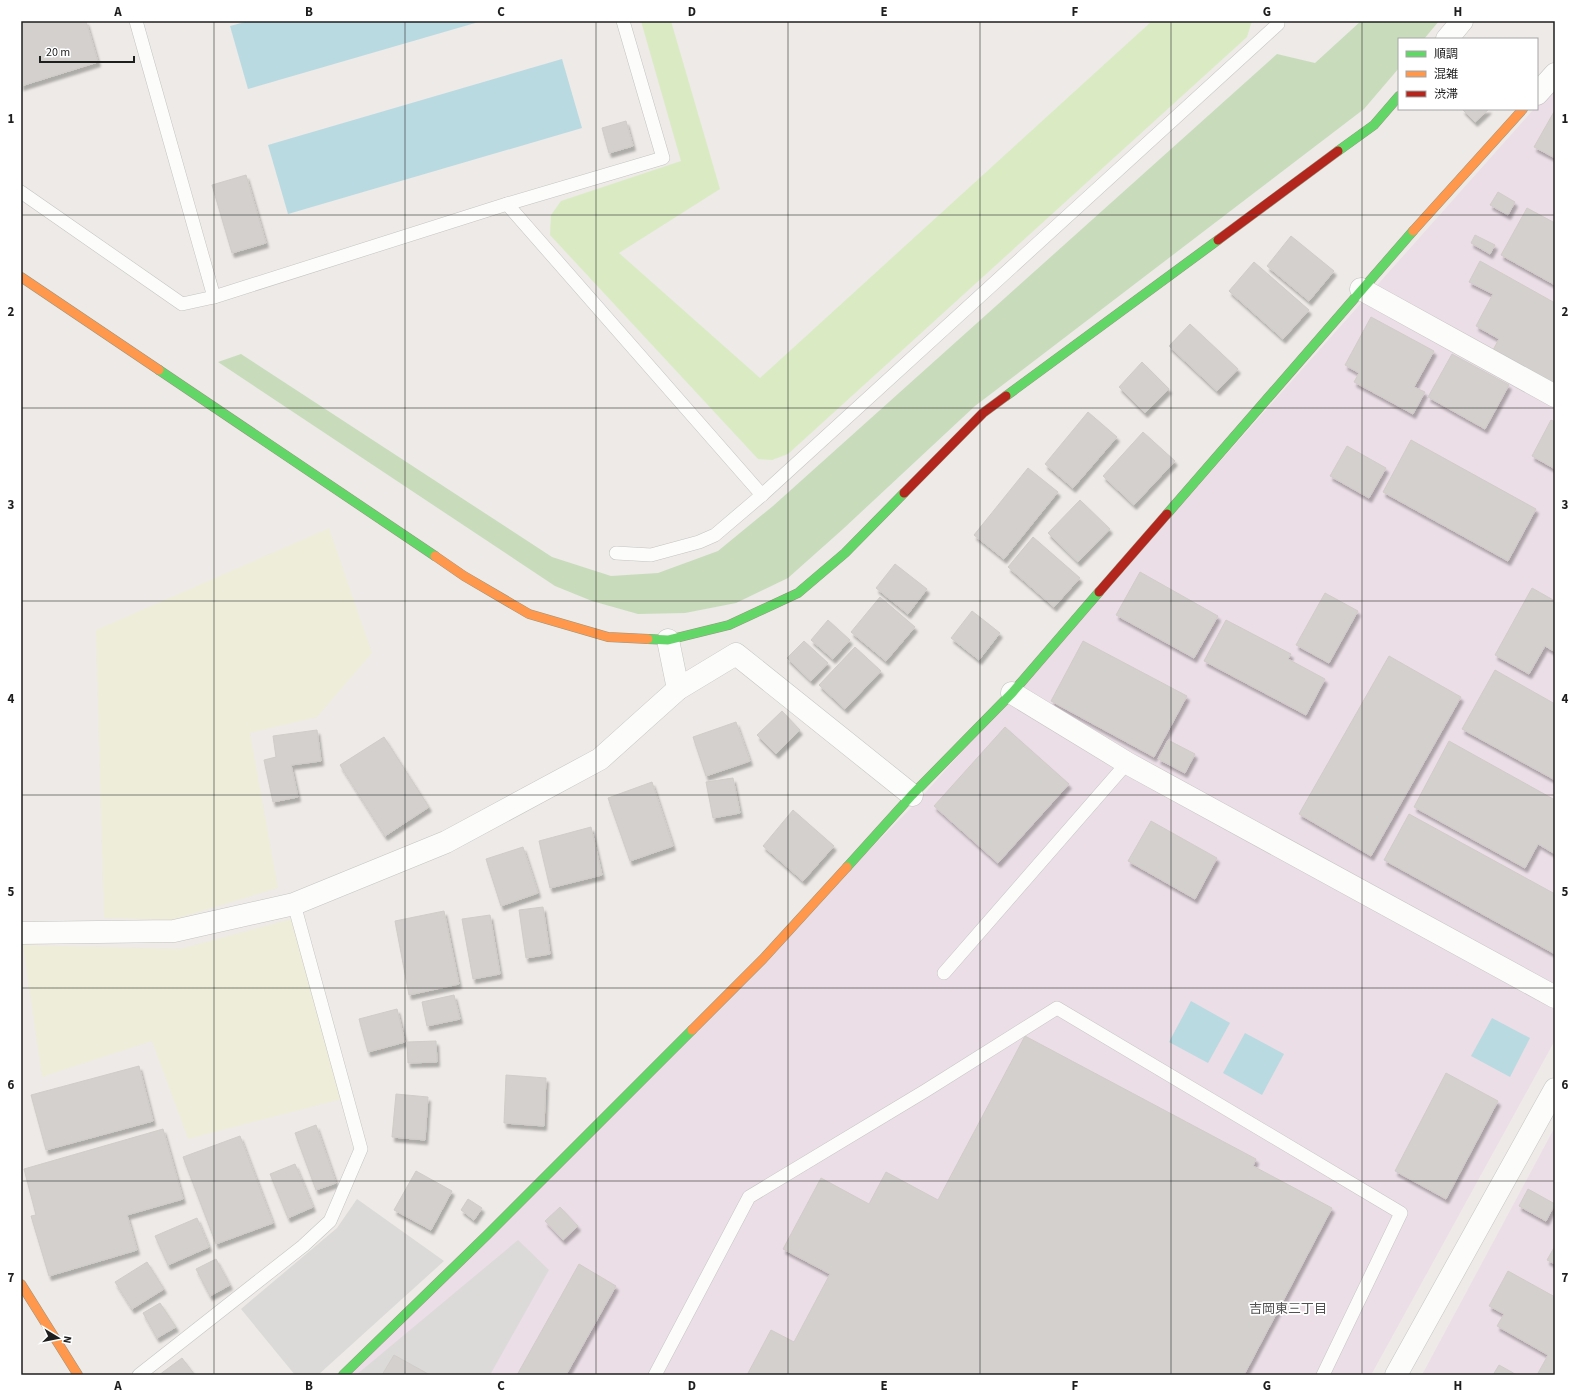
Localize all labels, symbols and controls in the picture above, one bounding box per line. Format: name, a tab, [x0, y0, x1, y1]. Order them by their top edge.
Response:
text: A	[113, 3, 122, 21]
text: B	[305, 3, 313, 21]
text: C	[497, 3, 505, 21]
text: D	[688, 3, 696, 21]
text: E	[880, 3, 888, 21]
text: F	[1072, 3, 1079, 21]
text: G	[1263, 3, 1271, 21]
text: H	[1454, 3, 1462, 21]
scale bar	[40, 38, 134, 64]
legend	[1398, 38, 1538, 110]
text: 20 m	[46, 44, 70, 61]
text: 順調	[1434, 46, 1458, 63]
text: 混雑	[1434, 66, 1458, 83]
text: 渋滞	[1434, 86, 1458, 103]
text: 1	[8, 110, 15, 128]
text: 1	[1562, 110, 1569, 128]
text: 2	[8, 303, 15, 321]
text: 2	[1562, 303, 1569, 321]
text: 3	[8, 496, 15, 514]
text: 3	[1562, 496, 1569, 514]
text: 4	[8, 690, 15, 708]
text: 4	[1562, 690, 1569, 708]
text: 5	[8, 883, 15, 901]
text: 5	[1562, 883, 1569, 901]
text: 6	[8, 1076, 15, 1094]
text: 6	[1562, 1076, 1569, 1094]
text: 7	[8, 1269, 15, 1287]
text: 7	[1562, 1269, 1569, 1287]
district label: 吉岡東三丁目	[1249, 1300, 1327, 1318]
north arrow	[38, 1318, 78, 1358]
text: N	[59, 1335, 75, 1345]
text: A	[113, 1377, 122, 1395]
text: B	[305, 1377, 313, 1395]
text: C	[497, 1377, 505, 1395]
text: D	[688, 1377, 696, 1395]
text: E	[880, 1377, 888, 1395]
text: F	[1072, 1377, 1079, 1395]
text: G	[1263, 1377, 1271, 1395]
text: H	[1454, 1377, 1462, 1395]

